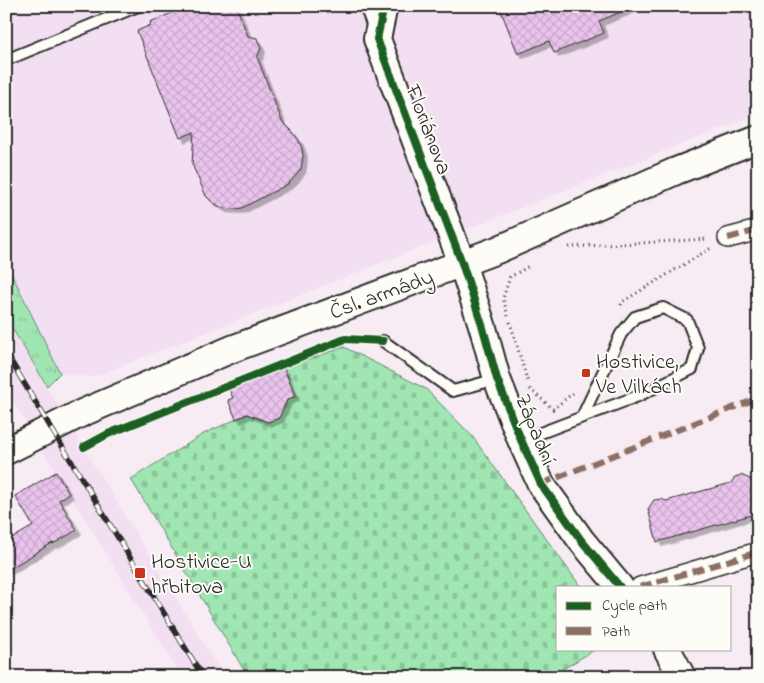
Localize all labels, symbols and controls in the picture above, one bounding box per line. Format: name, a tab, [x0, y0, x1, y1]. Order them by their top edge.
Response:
street label: Floriánova	[395, 80, 459, 180]
street label: Čsl. armády	[326, 262, 439, 330]
place label: Hostivice, Ve Vilkách	[595, 347, 682, 404]
marker: Hostivice, Ve Vilkách	[580, 367, 592, 379]
street label: Západní	[505, 390, 563, 471]
place label: Hostivice-U hřbitova	[151, 547, 252, 604]
marker: Hostivice-U hřbitova	[133, 566, 147, 580]
legend	[556, 586, 732, 650]
text: Cycle path	[602, 595, 667, 618]
text: Path	[602, 621, 630, 643]

